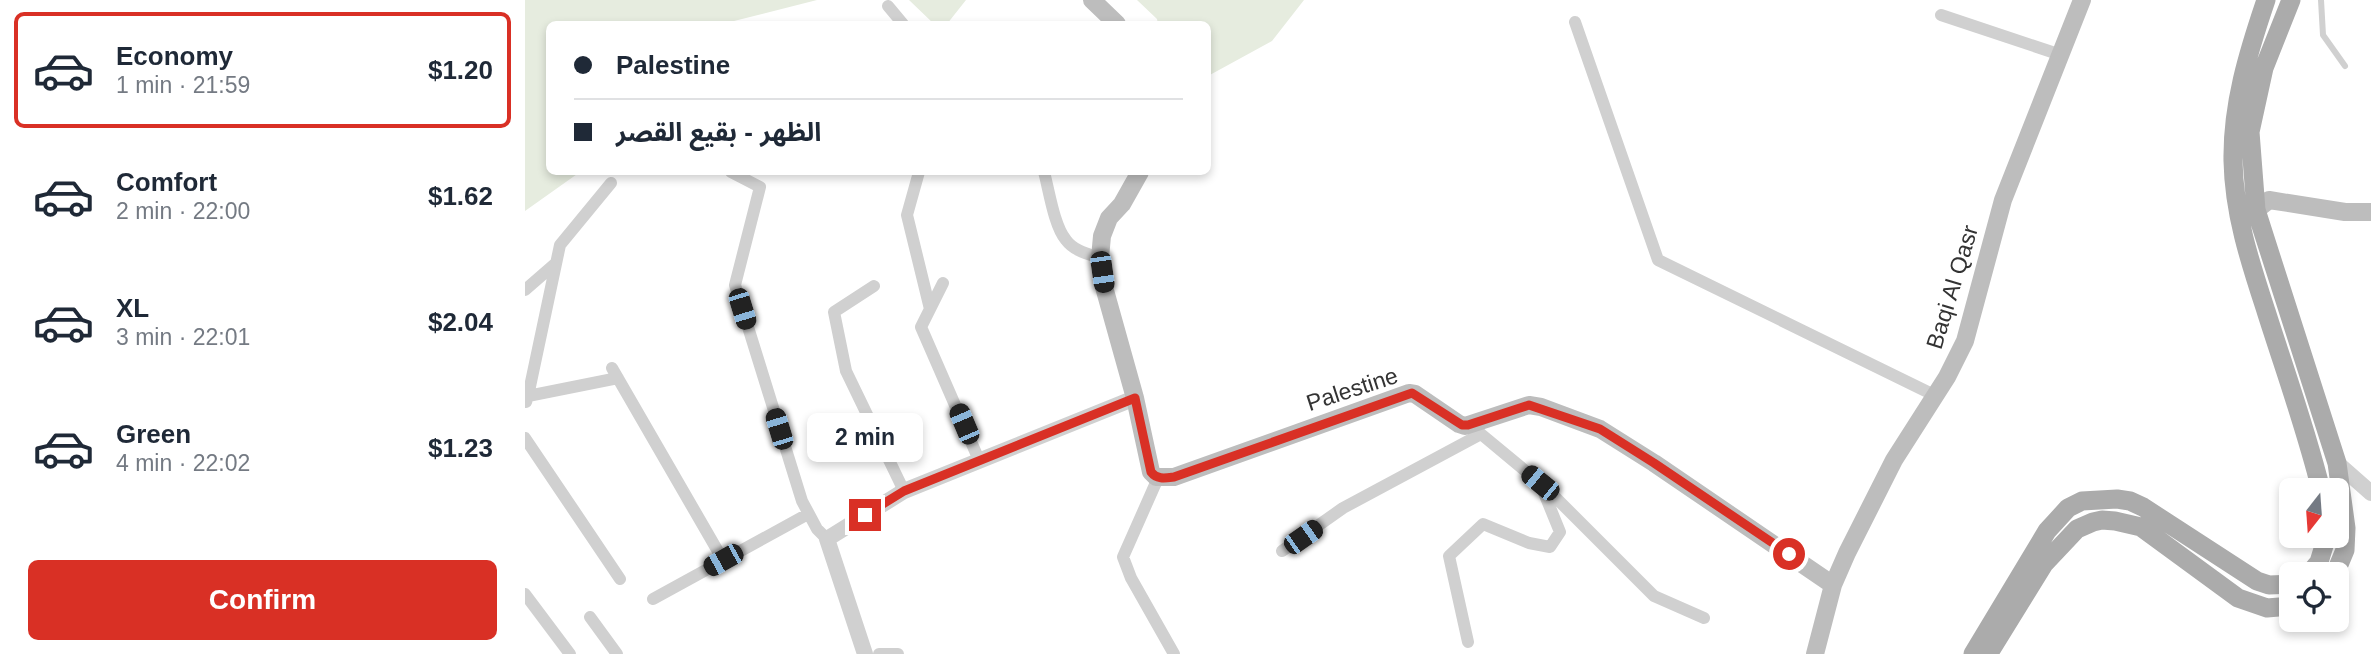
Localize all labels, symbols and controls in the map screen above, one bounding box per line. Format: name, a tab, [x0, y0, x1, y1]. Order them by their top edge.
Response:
icon: car	[32, 39, 95, 102]
text: Economy	[116, 41, 233, 71]
text: Palestine	[616, 50, 730, 80]
text: $1.20	[428, 55, 493, 85]
text: 1 min · 21:59	[116, 72, 250, 98]
text: الظهر - بقيع القصر	[616, 117, 821, 147]
icon: car	[32, 165, 95, 228]
text: Comfort	[116, 167, 217, 197]
text: $1.62	[428, 181, 493, 211]
text: 2 min · 22:00	[116, 198, 250, 224]
street label: Baqi Al Qasr	[1921, 222, 1983, 352]
car	[1089, 250, 1116, 294]
car	[726, 286, 759, 332]
icon: car	[32, 291, 95, 354]
text: XL	[116, 293, 149, 323]
text: $2.04	[428, 307, 493, 337]
text: 3 min · 22:01	[116, 324, 250, 350]
street label: Palestine	[1303, 362, 1401, 416]
car	[947, 401, 982, 447]
car	[763, 406, 796, 452]
callout: 2 min	[807, 414, 923, 462]
icon: car	[32, 417, 95, 480]
text: Green	[116, 419, 191, 449]
text: 2 min	[835, 424, 895, 450]
text: $1.23	[428, 433, 493, 463]
text: 4 min · 22:02	[116, 450, 250, 476]
car	[1518, 462, 1563, 504]
north arrow	[2279, 478, 2349, 548]
map controls	[2279, 478, 2349, 632]
route end	[849, 499, 881, 531]
car	[1280, 516, 1327, 558]
route start	[1773, 538, 1805, 570]
car	[700, 541, 747, 579]
button: Confirm	[28, 560, 497, 640]
button: locate	[2279, 562, 2349, 632]

